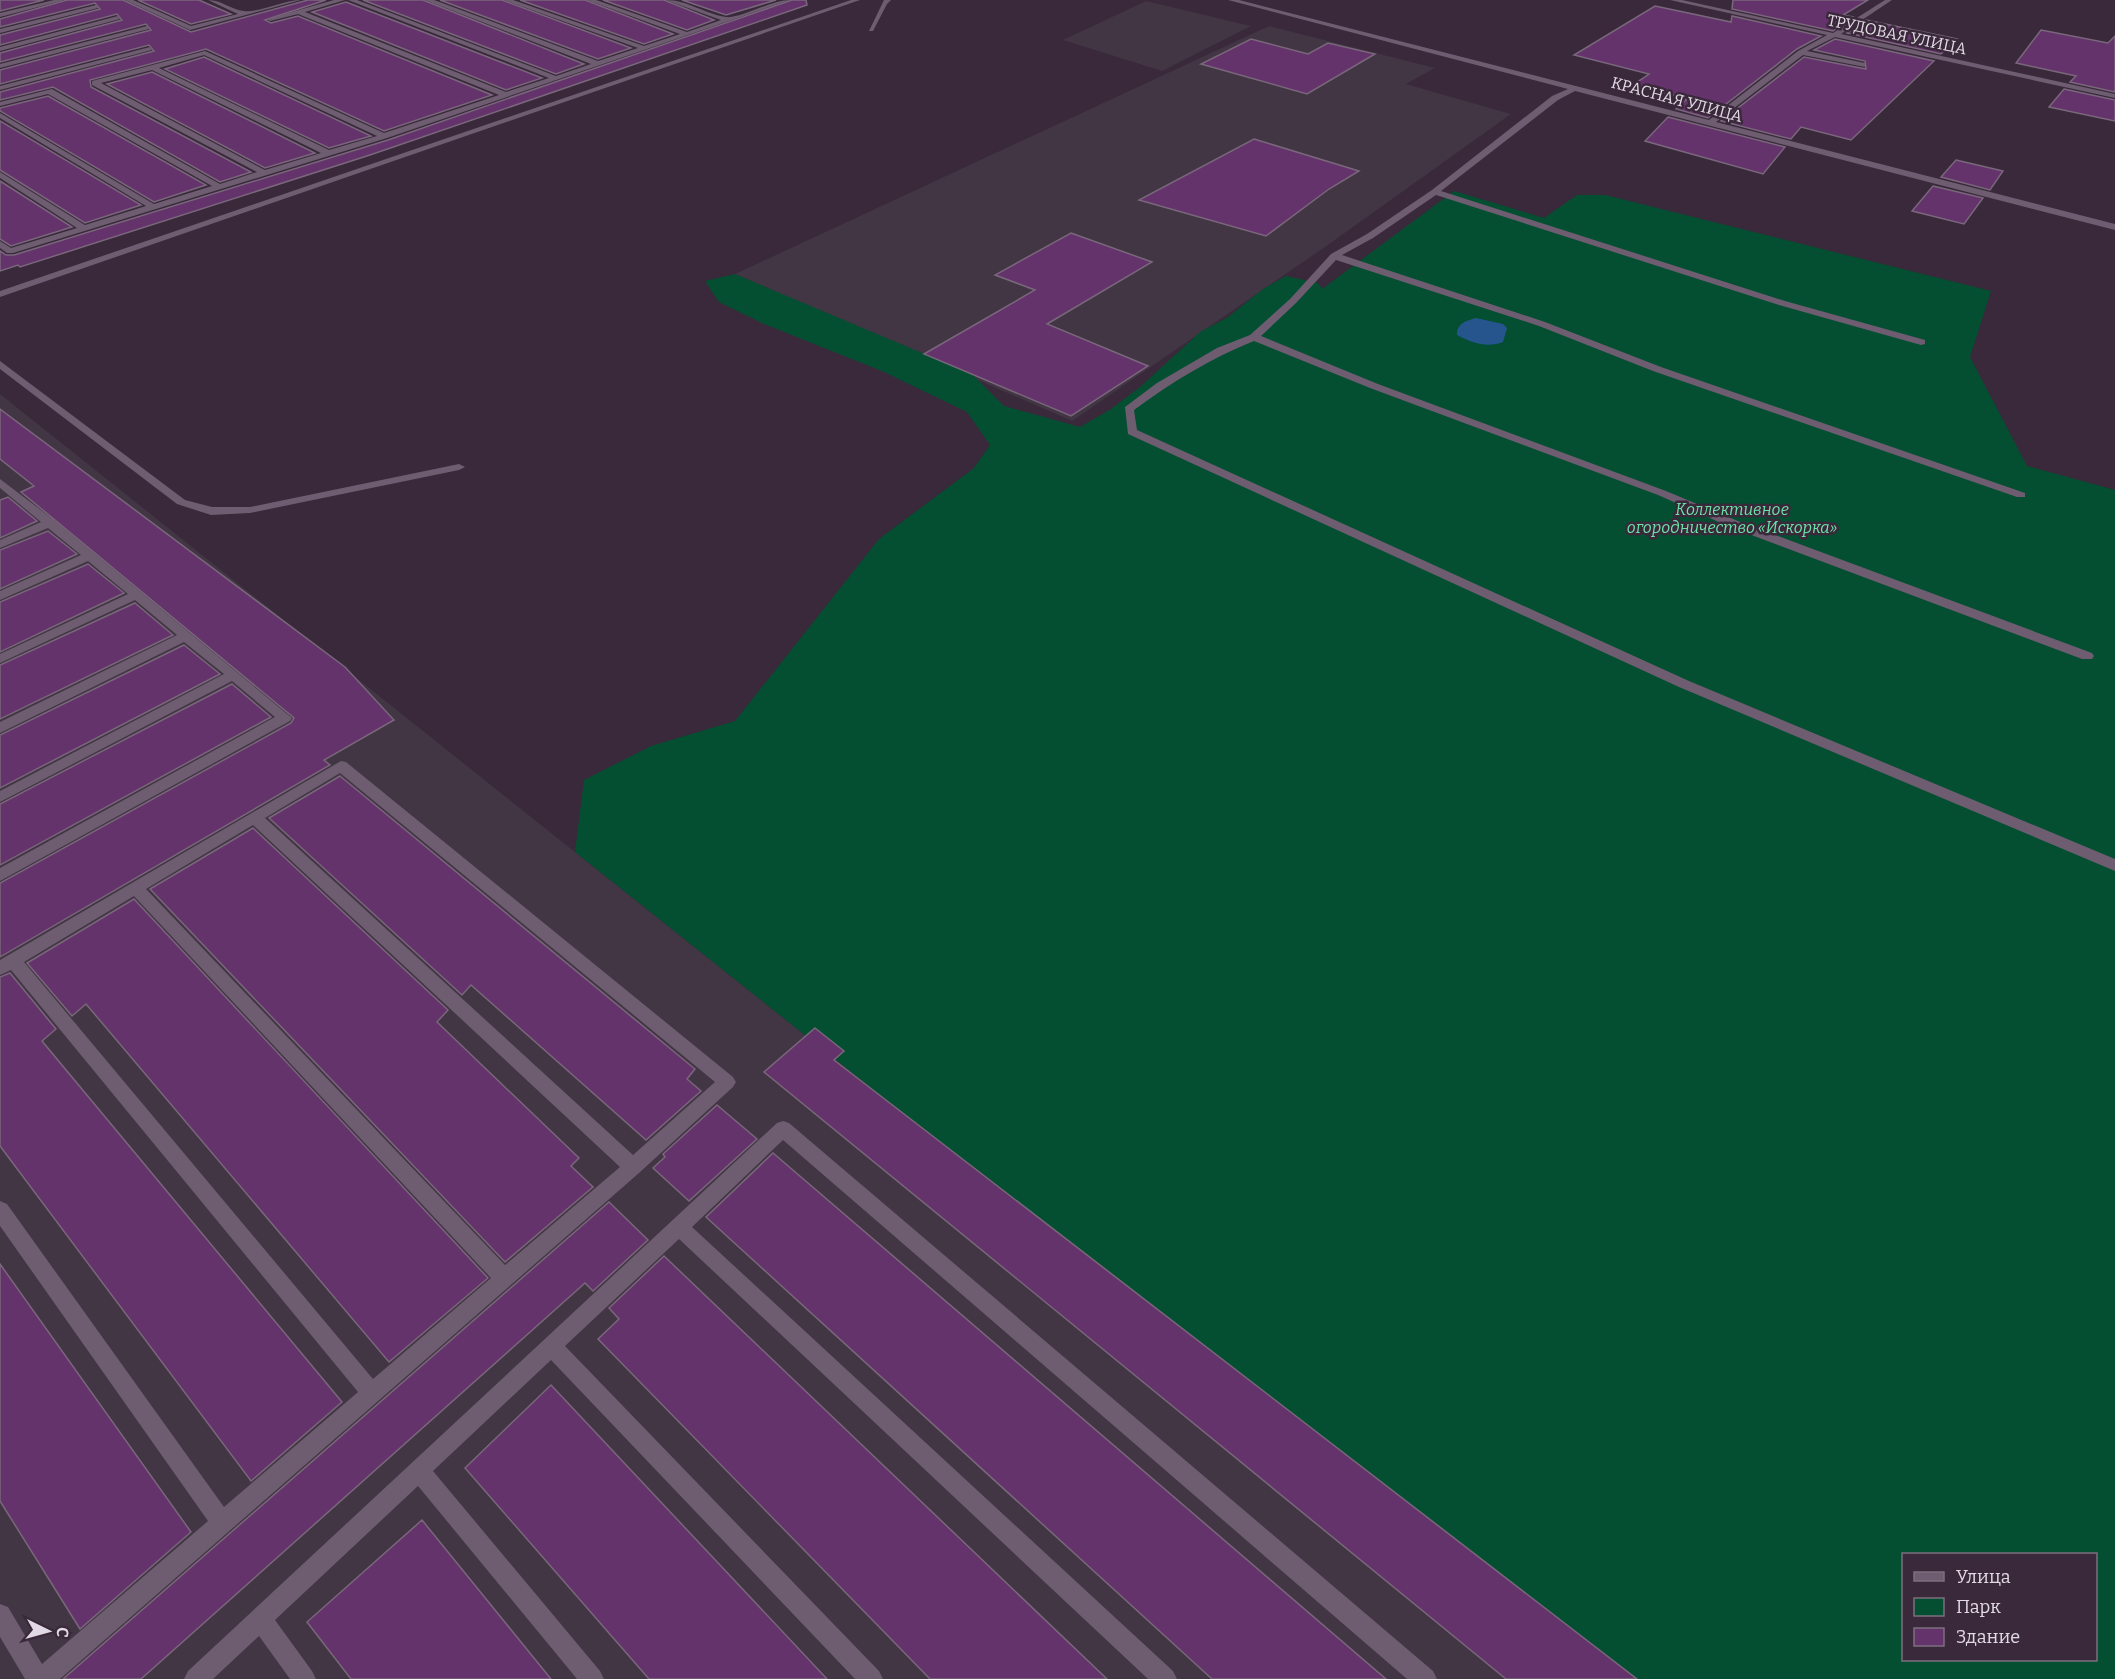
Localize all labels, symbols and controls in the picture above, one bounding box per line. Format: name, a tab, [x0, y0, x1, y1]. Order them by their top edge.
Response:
street label: ТРУДОВАЯ УЛИЦА	[1825, 10, 1969, 59]
street label: КРАСНАЯ УЛИЦА	[1609, 73, 1745, 126]
park label: Коллективное огородничество «Искорка»	[1627, 500, 1837, 537]
legend	[1902, 1553, 2097, 1661]
text: Улица	[1956, 1566, 2011, 1588]
text: Парк	[1956, 1596, 2001, 1618]
north arrow	[18, 1601, 78, 1661]
text: С	[53, 1626, 72, 1638]
text: Здание	[1956, 1626, 2020, 1648]

